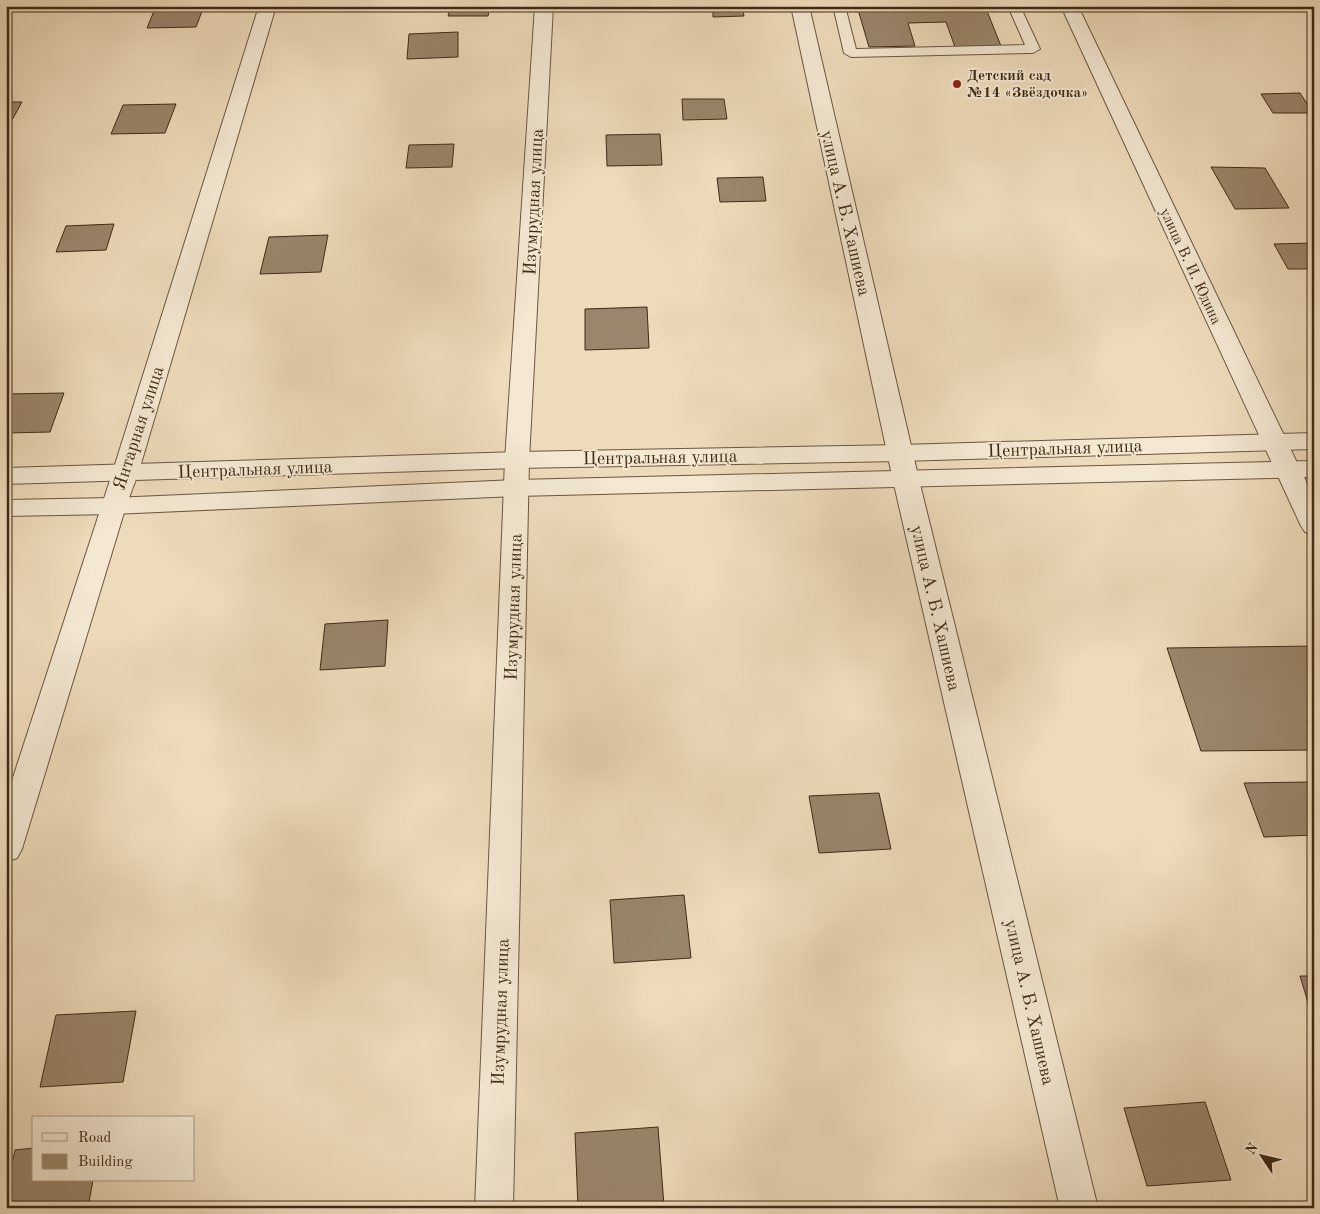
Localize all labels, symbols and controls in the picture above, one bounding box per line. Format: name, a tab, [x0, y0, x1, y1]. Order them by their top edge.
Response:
place label: Детский сад №14 «Звёздочка»	[967, 69, 1088, 101]
marker: Детский сад №14 «Звёздочка»	[951, 78, 963, 90]
street label: Изумрудная улица	[521, 128, 547, 276]
street label: улица А. Б. Хашиева	[817, 129, 873, 298]
street label: улица В. И. Юдина	[1156, 206, 1223, 328]
street label: Янтарная улица	[110, 364, 168, 493]
street label: Центральная улица	[987, 437, 1143, 461]
street label: Центральная улица	[582, 448, 738, 468]
street label: Центральная улица	[177, 458, 333, 482]
street label: улица А. Б. Хашиева	[907, 524, 963, 693]
street label: Изумрудная улица	[502, 533, 526, 681]
street label: улица А. Б. Хашиева	[1001, 918, 1057, 1087]
street label: Изумрудная улица	[489, 938, 513, 1086]
legend	[32, 1116, 195, 1182]
text: Road	[78, 1131, 112, 1146]
north arrow	[1238, 1132, 1288, 1182]
text: N	[1243, 1140, 1261, 1158]
text: Building	[78, 1155, 133, 1170]

